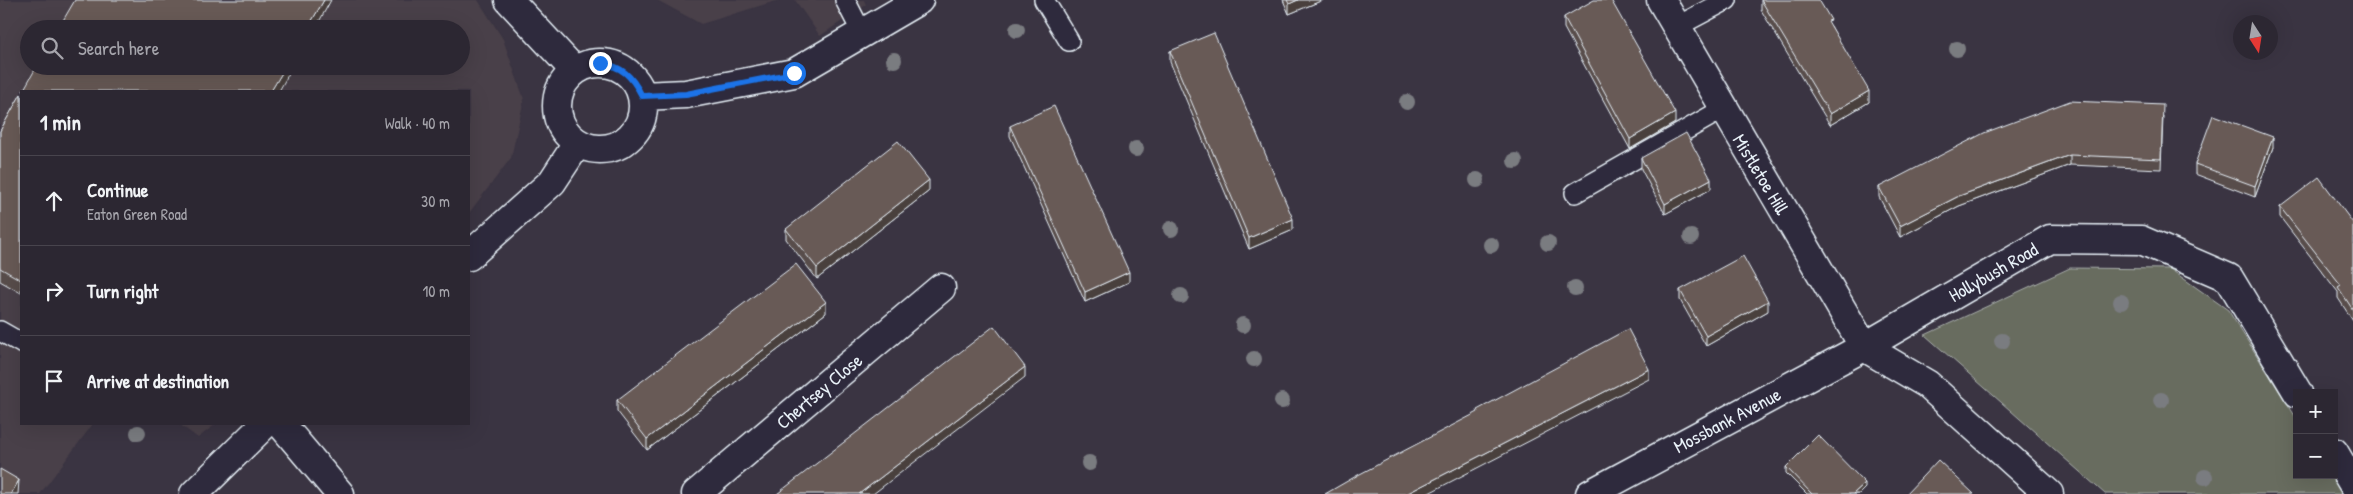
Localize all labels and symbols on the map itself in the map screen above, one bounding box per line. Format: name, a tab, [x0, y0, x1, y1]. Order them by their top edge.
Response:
north arrow	[2233, 15, 2278, 60]
route end	[589, 52, 612, 75]
route start	[783, 62, 806, 85]
street label: Mistletoe Hill	[1727, 129, 1796, 220]
street label: Hollybush Road	[1944, 236, 2043, 308]
street label: Chertsey Close	[770, 347, 868, 435]
street label: Mossbank Avenue	[1669, 381, 1786, 459]

